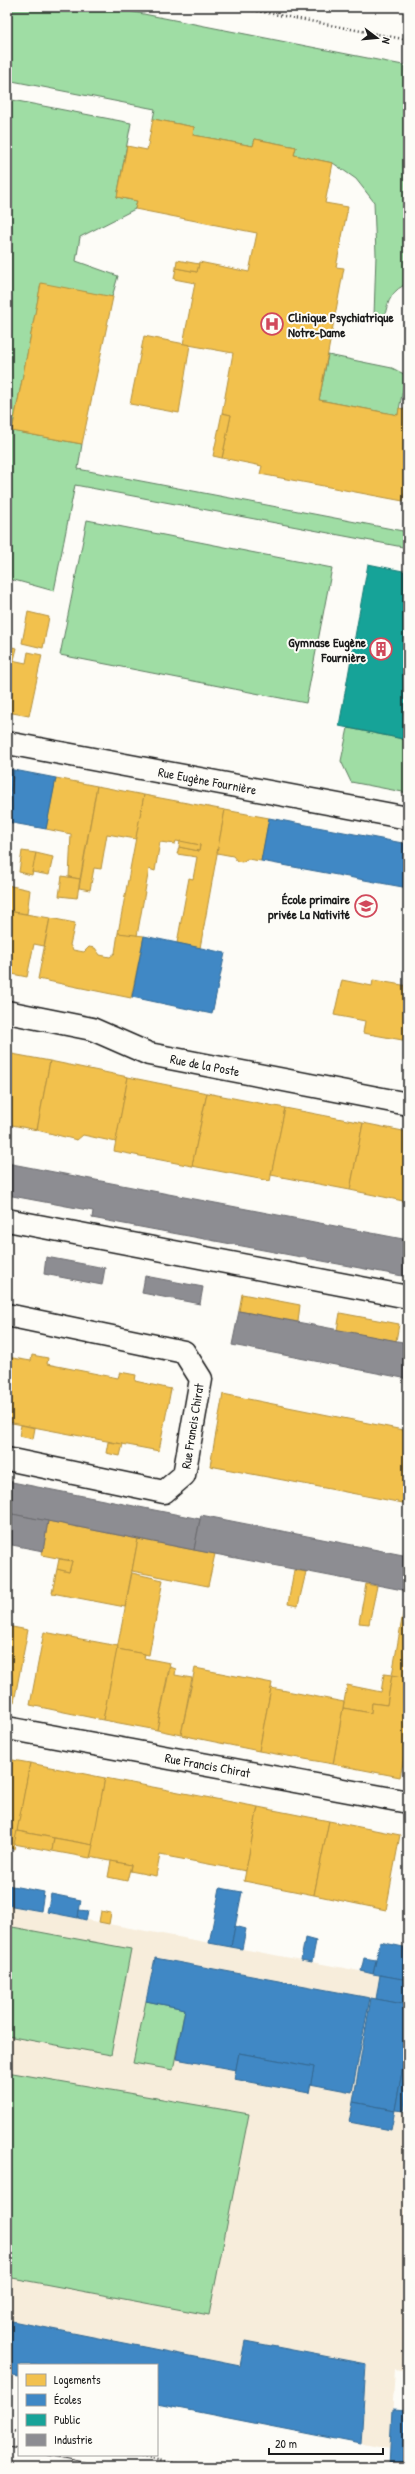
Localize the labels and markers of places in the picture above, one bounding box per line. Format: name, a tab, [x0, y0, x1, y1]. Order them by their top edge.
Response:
place label: Clinique Psychiatrique Notre-Dame	[288, 308, 395, 341]
hospital icon: Clinique Psychiatrique Notre-Dame	[259, 311, 285, 337]
place label: Gymnase Eugène Fournière	[288, 633, 367, 666]
building icon: Gymnase Eugène Fournière	[368, 636, 394, 662]
place label: École primaire privée La Nativité	[268, 890, 351, 924]
school or university icon: École primaire privée La Nativité	[353, 893, 379, 919]

